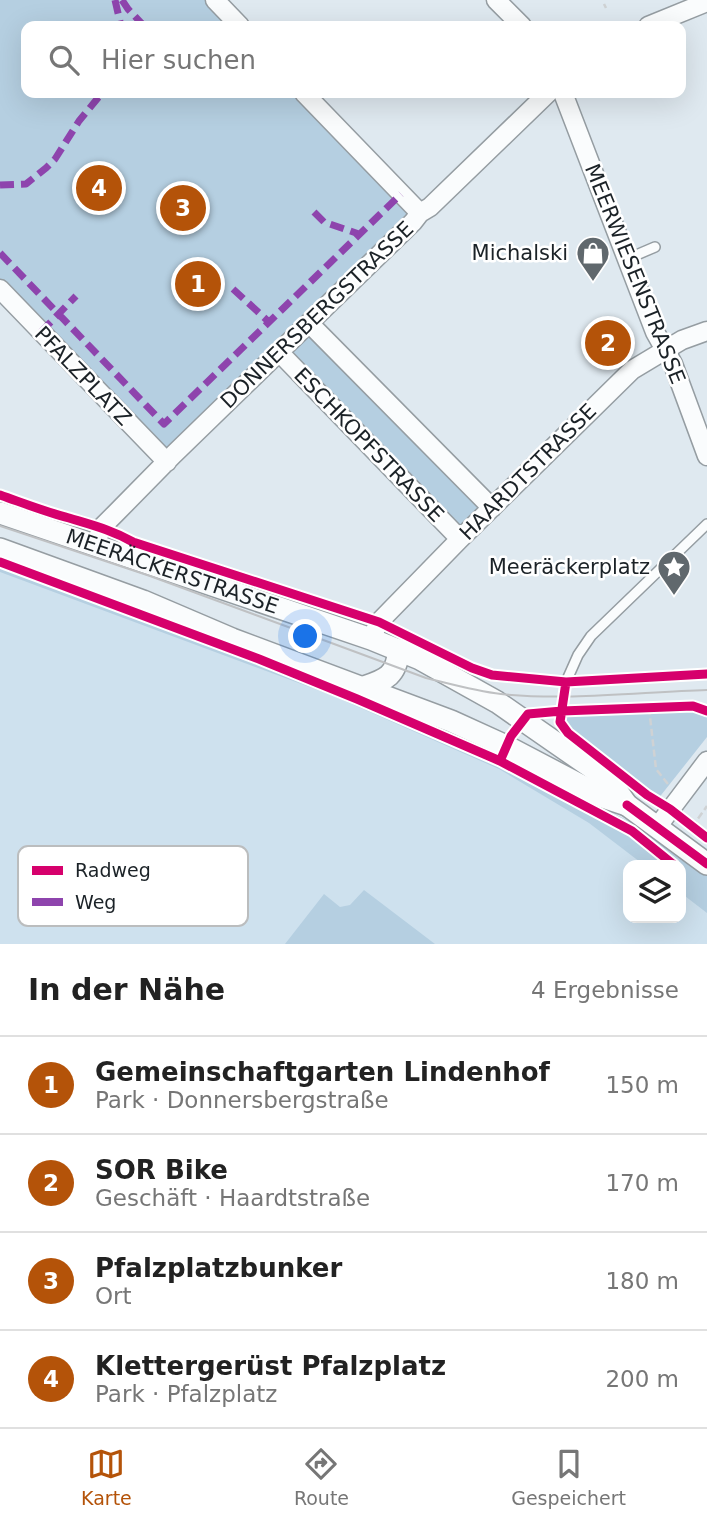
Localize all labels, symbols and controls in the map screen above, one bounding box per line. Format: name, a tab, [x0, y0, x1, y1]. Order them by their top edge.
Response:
search box	[21, 21, 686, 98]
icon: search	[45, 41, 83, 79]
text: Hier suchen	[101, 45, 256, 75]
street label: MEERWIESENSTRASSE	[580, 161, 690, 387]
pin: 4	[76, 162, 122, 214]
pin: 3	[160, 182, 206, 234]
street label: DONNERSBERGSTRASSE	[216, 217, 418, 413]
shop icon: Michalski	[574, 234, 612, 283]
place label: Michalski	[472, 241, 568, 265]
pin: 1	[175, 258, 221, 310]
pin: 2	[585, 317, 631, 369]
street label: PFALZPLATZ	[30, 322, 136, 430]
street label: ESCHKOPFSTRASSE	[289, 363, 449, 527]
street label: HAARDTSTRASSE	[455, 399, 601, 545]
street label: MEERÄCKERSTRASSE	[63, 524, 282, 619]
place icon: Meeräckerplatz	[655, 548, 693, 597]
place label: Meeräckerplatz	[489, 555, 650, 579]
your location	[288, 619, 322, 653]
legend	[18, 846, 248, 926]
text: Radweg	[75, 859, 151, 881]
map controls	[623, 860, 686, 923]
button: layers	[623, 860, 686, 923]
text: Weg	[75, 891, 116, 913]
text: In der Nähe	[28, 972, 225, 1007]
text: 4 Ergebnisse	[531, 977, 679, 1003]
text: Gemeinschaftgarten Lindenhof	[95, 1057, 550, 1087]
text: 1	[43, 1072, 59, 1098]
text: 150 m	[605, 1072, 679, 1098]
text: Park · Donnersbergstraße	[95, 1087, 389, 1113]
text: SOR Bike	[95, 1155, 228, 1185]
text: 2	[43, 1170, 59, 1196]
text: 170 m	[605, 1170, 679, 1196]
text: Geschäft · Haardtstraße	[95, 1185, 370, 1211]
text: Pfalzplatzbunker	[95, 1253, 342, 1283]
text: 3	[43, 1268, 59, 1294]
text: 180 m	[605, 1268, 679, 1294]
text: Ort	[95, 1283, 132, 1309]
text: Klettergerüst Pfalzplatz	[95, 1351, 446, 1381]
text: 4	[43, 1366, 59, 1392]
text: 200 m	[605, 1366, 679, 1392]
text: Park · Pfalzplatz	[95, 1381, 277, 1407]
tab: Karte	[81, 1445, 132, 1509]
tab: Route	[294, 1445, 349, 1509]
tab: Gespeichert	[511, 1445, 626, 1509]

